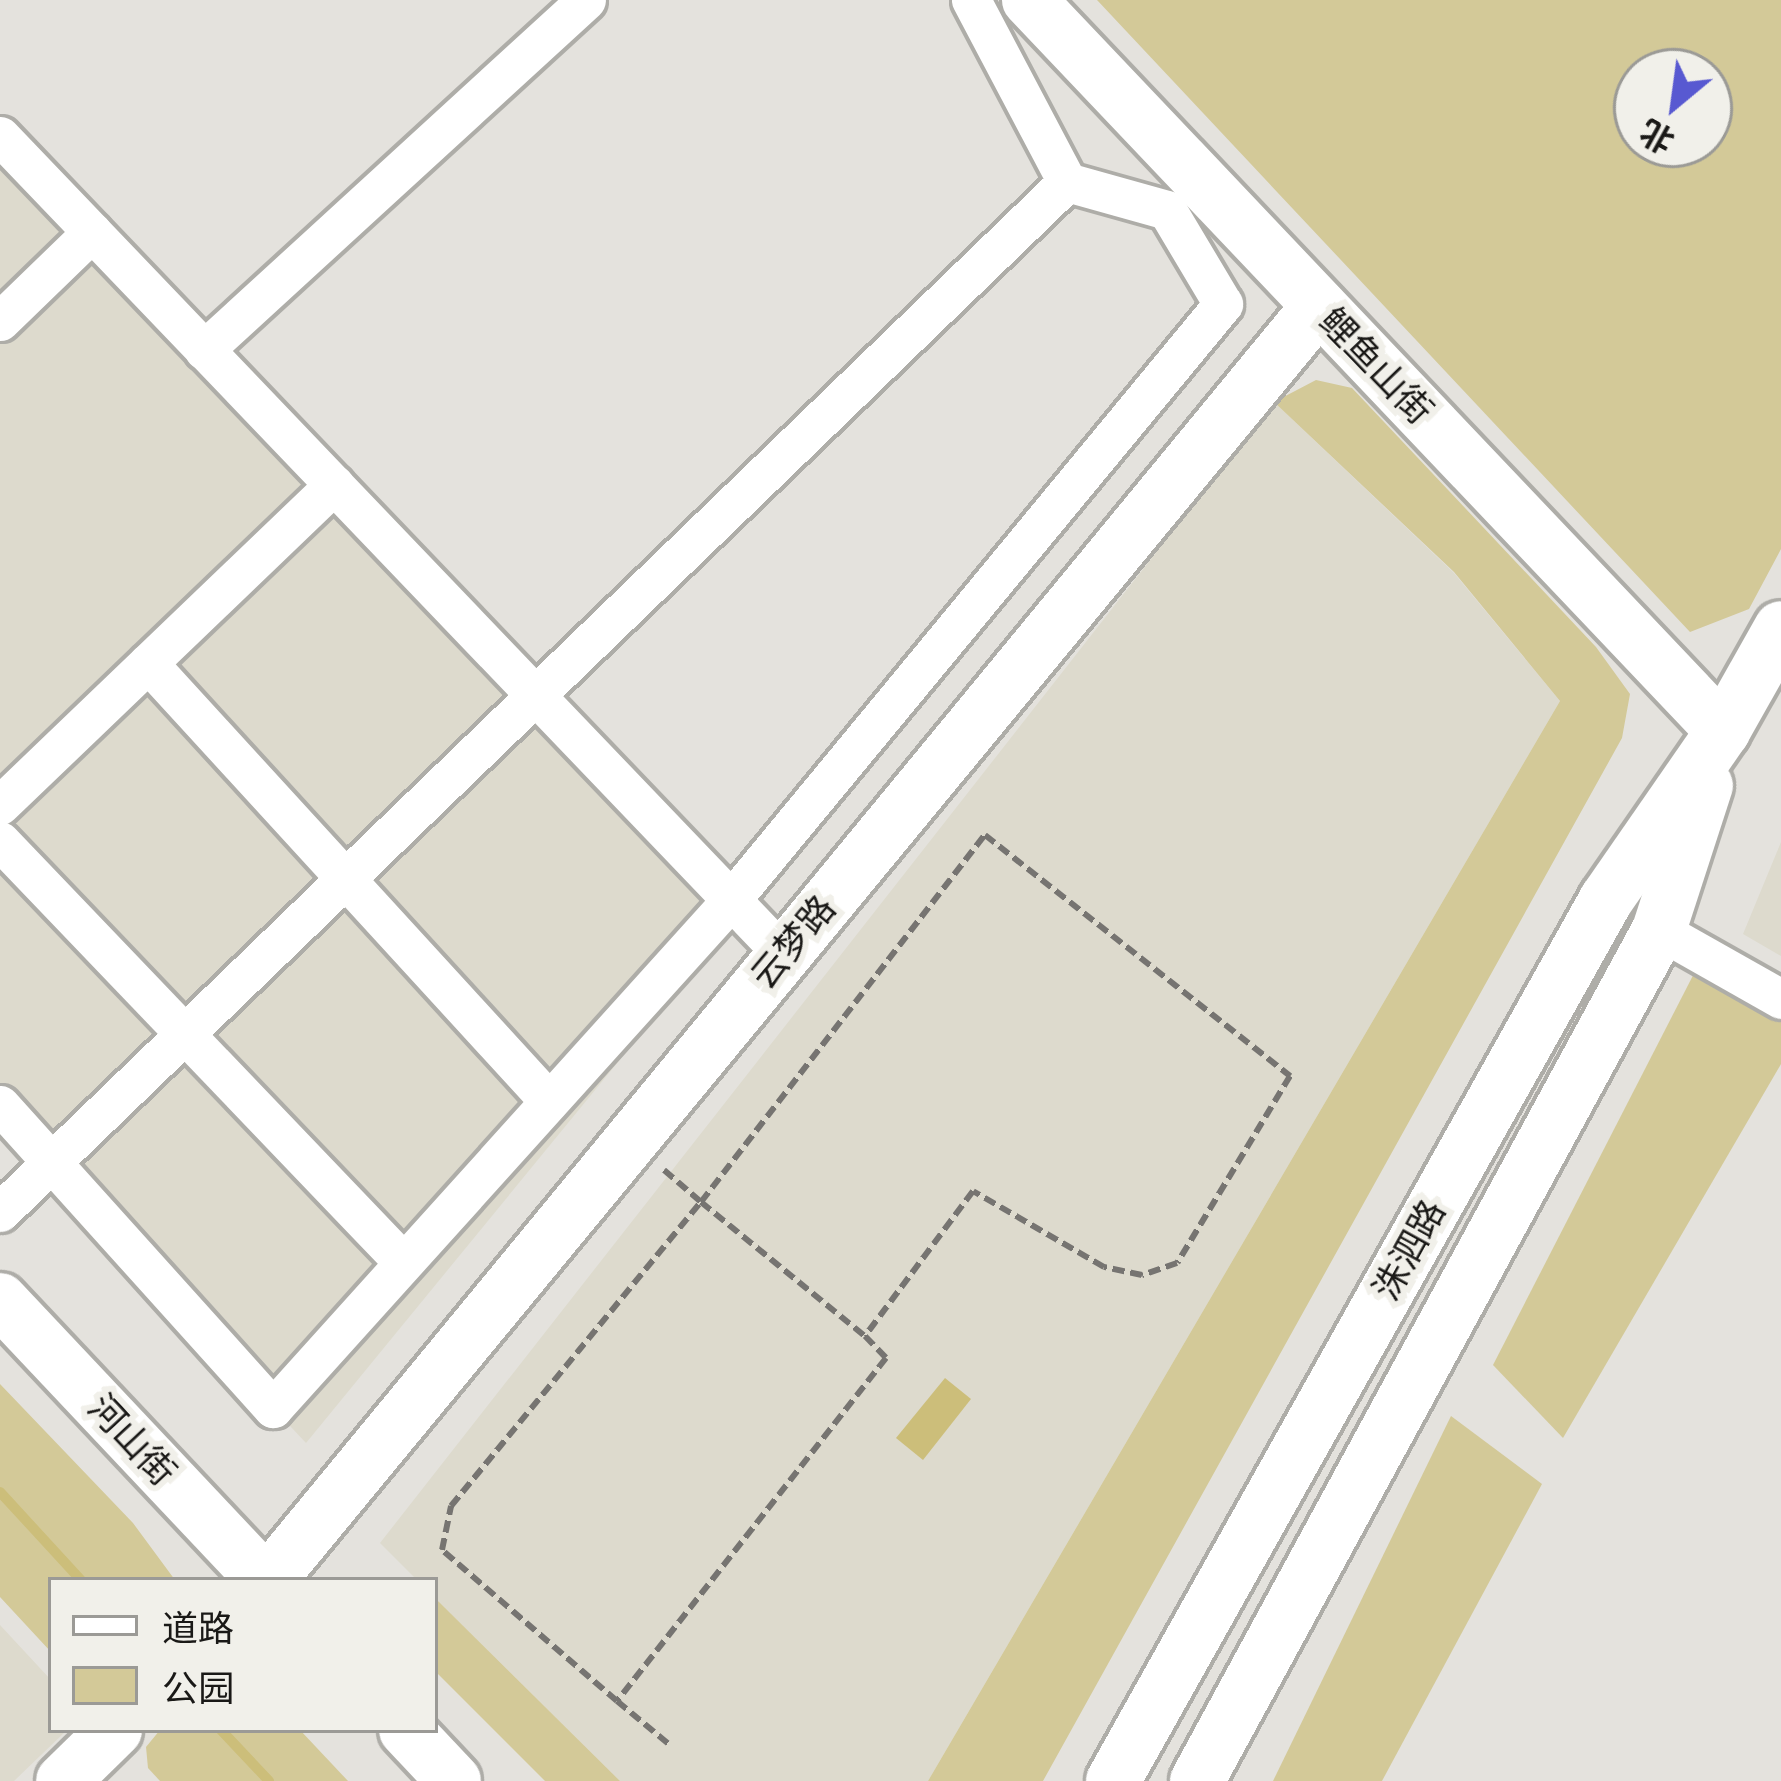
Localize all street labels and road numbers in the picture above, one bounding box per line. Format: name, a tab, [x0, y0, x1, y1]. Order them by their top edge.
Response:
street label: 鲤鱼山街	[1310, 299, 1442, 433]
street label: 云梦路	[742, 887, 844, 997]
street label: 洙泗路	[1364, 1192, 1454, 1308]
street label: 河山街	[79, 1386, 185, 1494]

